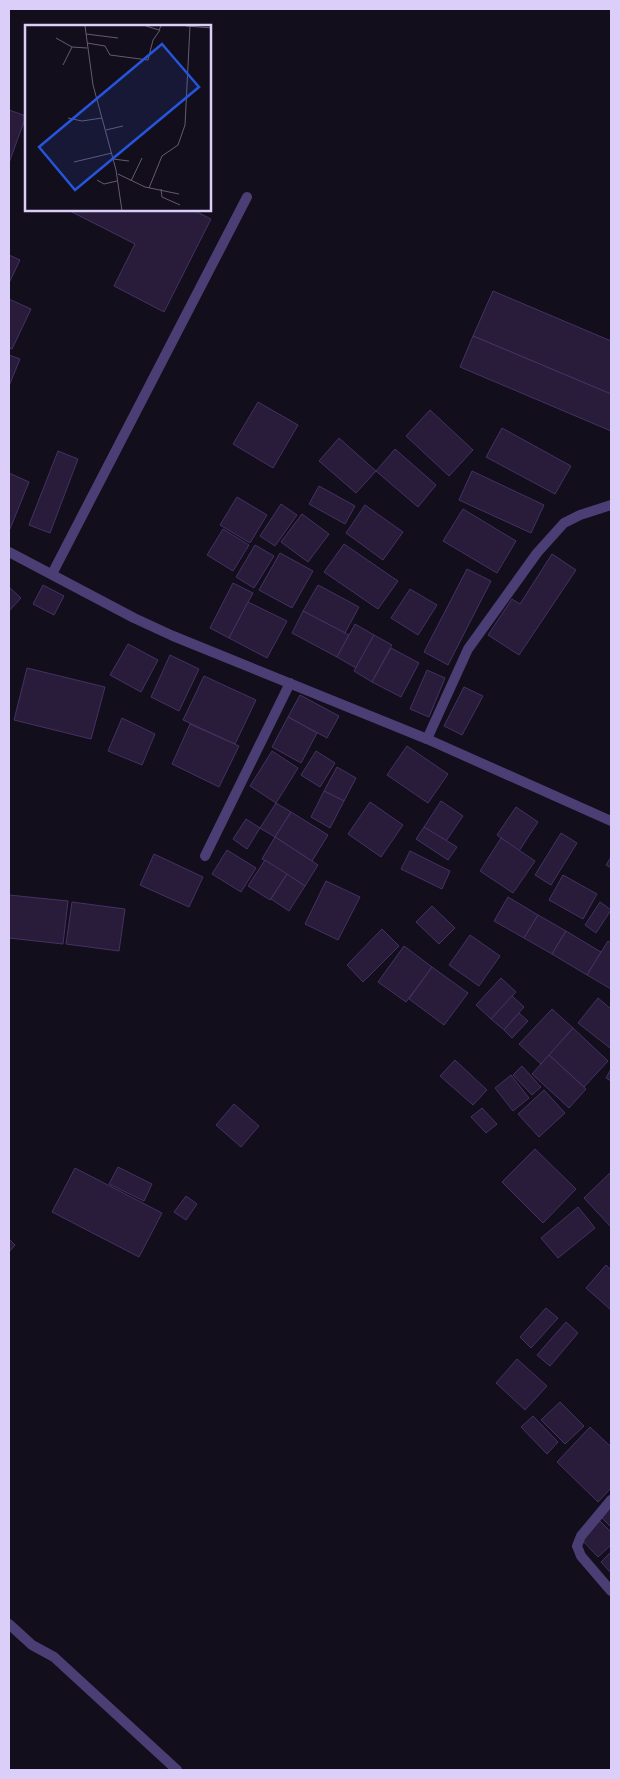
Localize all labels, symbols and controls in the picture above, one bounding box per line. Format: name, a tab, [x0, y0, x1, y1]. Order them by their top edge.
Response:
inset map	[25, 25, 211, 211]

